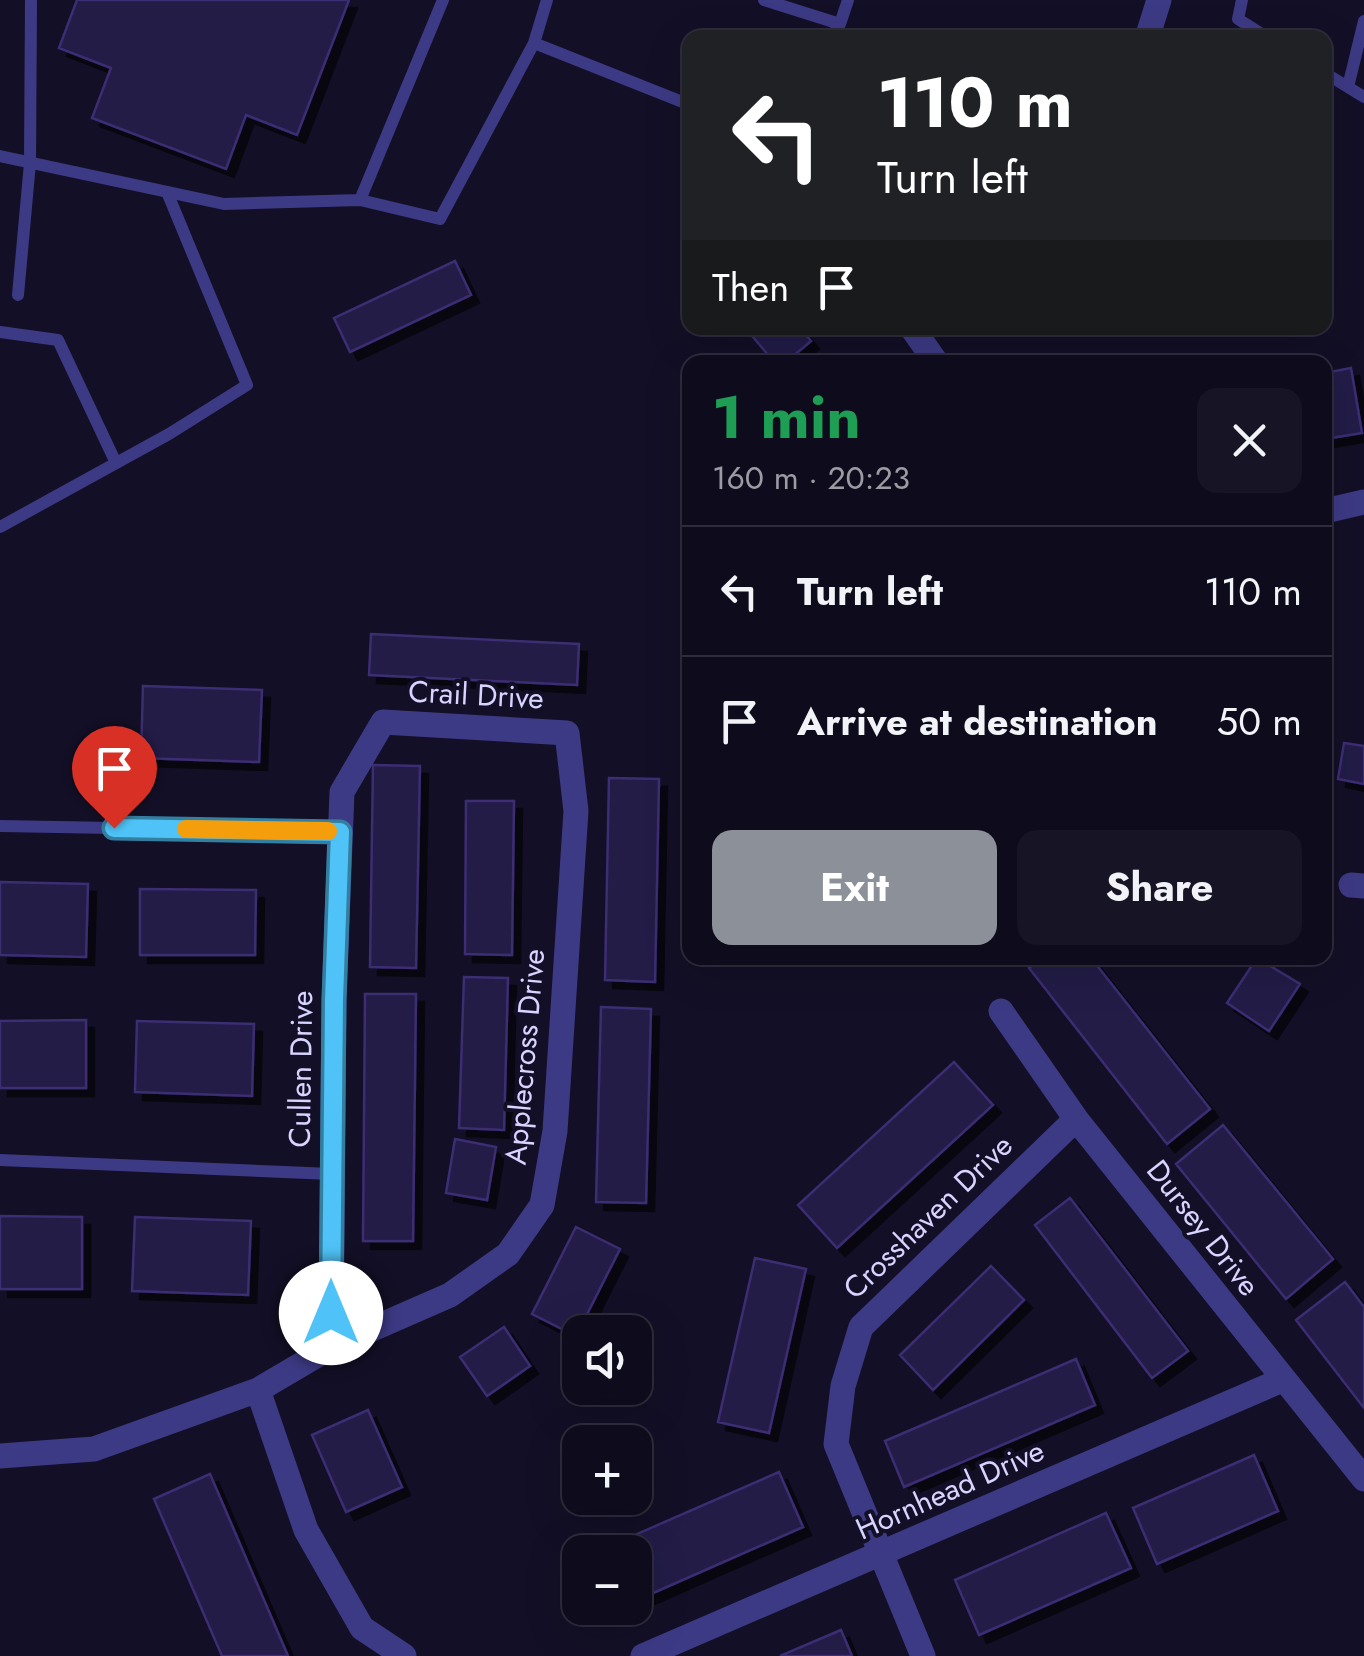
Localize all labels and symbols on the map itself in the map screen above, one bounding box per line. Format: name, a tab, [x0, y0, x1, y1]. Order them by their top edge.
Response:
street label: Crail Drive	[407, 669, 545, 720]
pin	[72, 726, 157, 829]
street label: Applecross Drive	[494, 947, 555, 1167]
street label: Cullen Drive	[278, 990, 323, 1148]
street label: Crosshaven Drive	[833, 1125, 1022, 1309]
street label: Dursey Drive	[1136, 1150, 1270, 1305]
position arrow	[279, 1261, 383, 1365]
street label: Hornhead Drive	[849, 1429, 1051, 1550]

